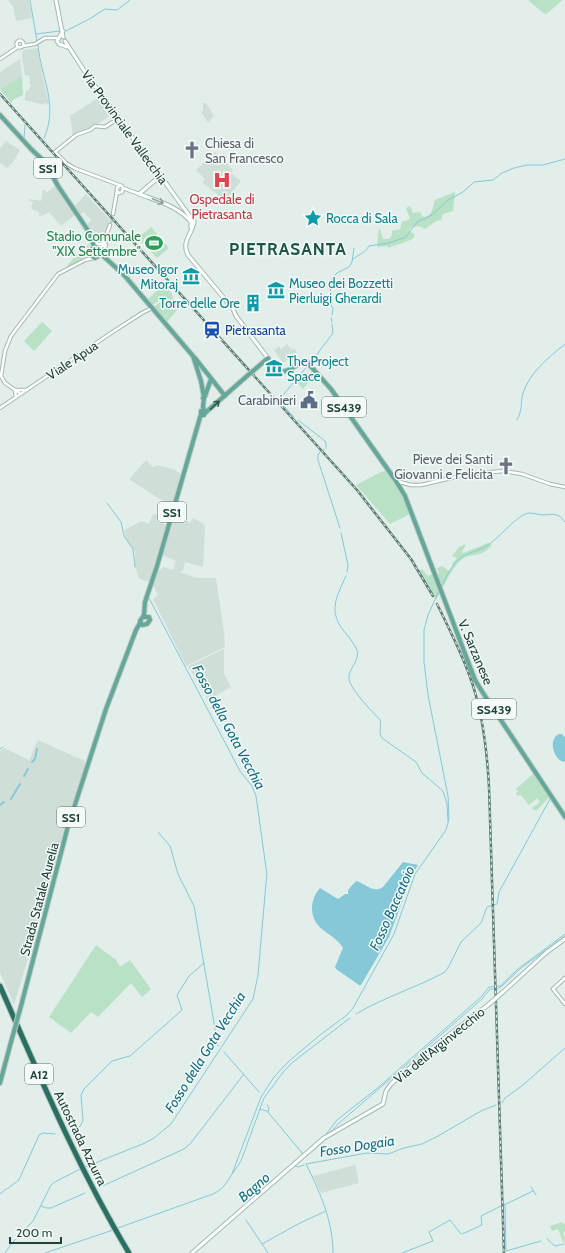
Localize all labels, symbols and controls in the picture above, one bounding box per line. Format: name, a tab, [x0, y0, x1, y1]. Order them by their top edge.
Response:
street label: Via Provinciale Vallecchia	[78, 67, 172, 188]
place label: Chiesa di San Francesco	[205, 135, 284, 166]
church icon: Chiesa di San Francesco	[182, 140, 202, 160]
road number: SS1	[34, 158, 62, 178]
hospital icon: Ospedale di Pietrasanta	[212, 170, 232, 190]
place label: Ospedale di Pietrasanta	[189, 191, 255, 222]
one-way arrow	[151, 198, 163, 206]
place icon: Rocca di Sala	[303, 208, 323, 228]
place label: Rocca di Sala	[326, 210, 398, 226]
place label: Stadio Comunale "XIX Settembre"	[47, 228, 141, 259]
sports icon: Stadio Comunale "XIX Settembre"	[144, 233, 164, 253]
district label: PIETRASANTA	[229, 239, 347, 259]
place label: Museo Igor Mitoraj	[118, 261, 179, 293]
museum icon: Museo Igor Mitoraj	[181, 266, 201, 286]
place label: Museo dei Bozzetti Pierluigi Gherardi	[289, 275, 393, 306]
museum icon: Museo dei Bozzetti Pierluigi Gherardi	[266, 280, 286, 300]
building icon: Torre delle Ore	[243, 293, 263, 313]
place label: Torre delle Ore	[159, 295, 240, 311]
station icon: Pietrasanta	[202, 320, 222, 340]
place label: Pietrasanta	[225, 322, 287, 338]
street label: Viale Apua	[43, 337, 101, 383]
place label: The Project Space	[287, 353, 349, 384]
museum icon: The Project Space	[264, 358, 284, 378]
public building icon: Carabinieri	[299, 390, 319, 410]
place label: Carabinieri	[238, 392, 296, 408]
road number: SS439	[322, 397, 366, 417]
one-way arrow	[210, 400, 220, 409]
place label: Pieve dei Santi Giovanni e Felicita	[394, 451, 494, 482]
church icon: Pieve dei Santi Giovanni e Felicita	[496, 456, 516, 476]
road number: SS1	[158, 502, 186, 522]
street label: V. Sarzanese	[455, 617, 497, 687]
water label: Fosso della Gota Vecchia	[188, 661, 270, 793]
road number: SS439	[472, 699, 516, 719]
road number: SS1	[57, 807, 85, 827]
street label: Strada Statale Aurelia	[16, 840, 62, 958]
water label: Fosso Baccatoio	[365, 863, 419, 953]
water label: Fosso della Gota Vecchia	[161, 988, 249, 1116]
street label: Via dell'Arginvecchio	[390, 1003, 488, 1087]
road number: A12	[25, 1064, 53, 1084]
street label: Autostrada Azzurra	[51, 1088, 111, 1189]
water label: Fosso Dogaia	[318, 1131, 396, 1161]
water label: Bagno	[234, 1168, 274, 1206]
scale bar	[10, 1219, 61, 1245]
text: 200 m	[16, 1225, 52, 1240]

